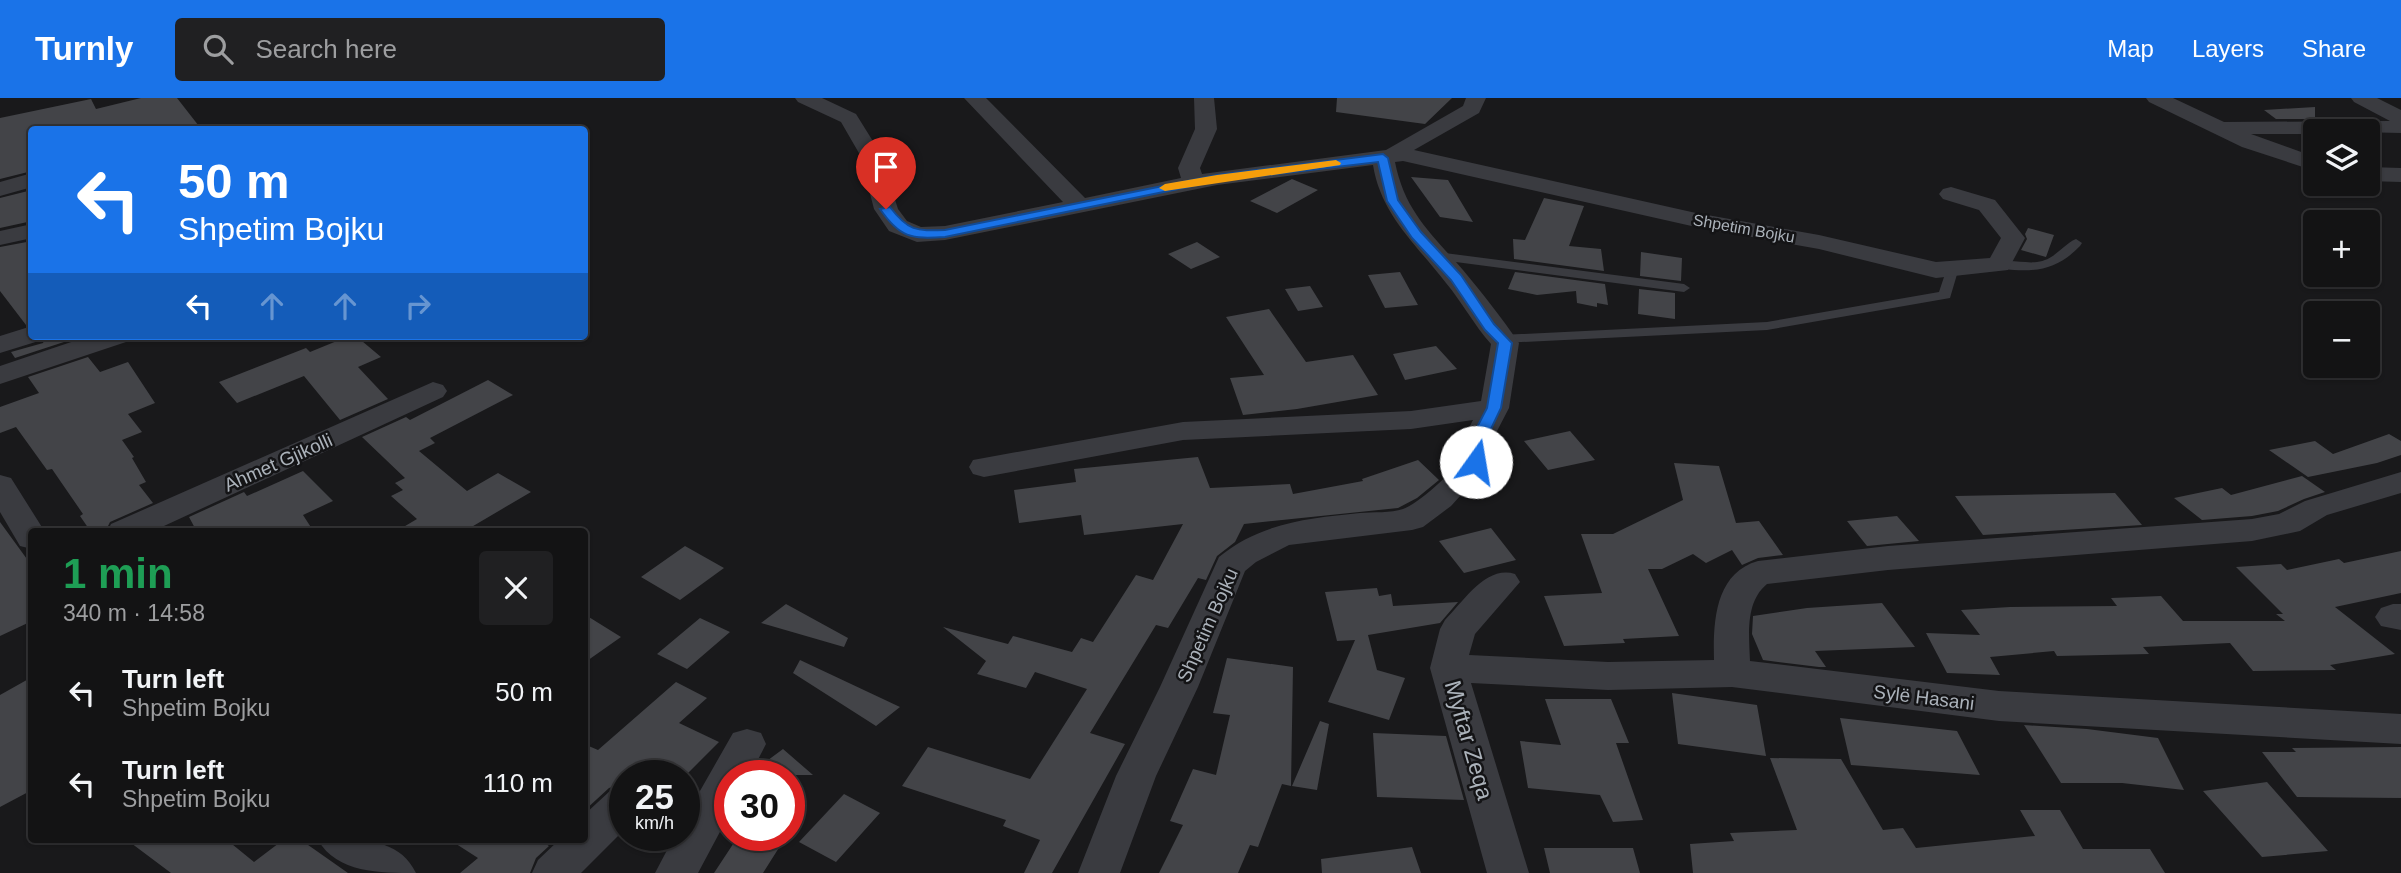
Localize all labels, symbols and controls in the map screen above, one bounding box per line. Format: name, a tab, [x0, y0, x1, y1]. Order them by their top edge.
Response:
search box	[175, 18, 665, 81]
text: Turnly	[35, 30, 133, 67]
icon: search	[199, 30, 237, 68]
text: Search here	[255, 34, 397, 64]
text: Map	[2107, 35, 2154, 62]
text: Layers	[2192, 35, 2264, 62]
text: Share	[2302, 35, 2366, 62]
map controls	[2303, 119, 2380, 378]
button: layers	[2303, 119, 2380, 196]
pin	[856, 137, 916, 209]
icon: arrive	[867, 148, 905, 186]
icon: left	[63, 154, 154, 245]
text: 50 m	[178, 154, 290, 208]
button: +	[2303, 210, 2380, 287]
text: Shpetim Bojku	[178, 211, 384, 247]
street label: Shpetim Bojku	[1692, 211, 1796, 246]
icon: left	[180, 287, 218, 325]
icon: ahead	[253, 287, 291, 325]
icon: ahead	[326, 287, 364, 325]
icon: right	[399, 287, 437, 325]
button: −	[2303, 301, 2380, 378]
position arrow	[1439, 425, 1513, 499]
street label: Ahmet Gjikolli	[221, 429, 336, 496]
text: 1 min	[63, 550, 173, 597]
button: close	[479, 551, 553, 625]
street label: Shpetim Bojku	[1173, 565, 1242, 685]
text: 340 m · 14:58	[63, 600, 205, 626]
text: Turn left	[122, 664, 224, 694]
icon: left	[63, 674, 101, 712]
text: 50 m	[495, 677, 553, 707]
street label: Myftar Zeqa	[1440, 677, 1498, 803]
street label: Sylë Hasani	[1872, 681, 1976, 714]
text: Shpetim Bojku	[122, 695, 270, 721]
text: Turn left	[122, 755, 224, 785]
speed limit sign: 30	[714, 760, 805, 851]
icon: left	[63, 765, 101, 803]
text: 110 m	[483, 768, 553, 798]
text: 25	[635, 777, 674, 816]
text: Shpetim Bojku	[122, 786, 270, 812]
text: km/h	[635, 813, 674, 833]

